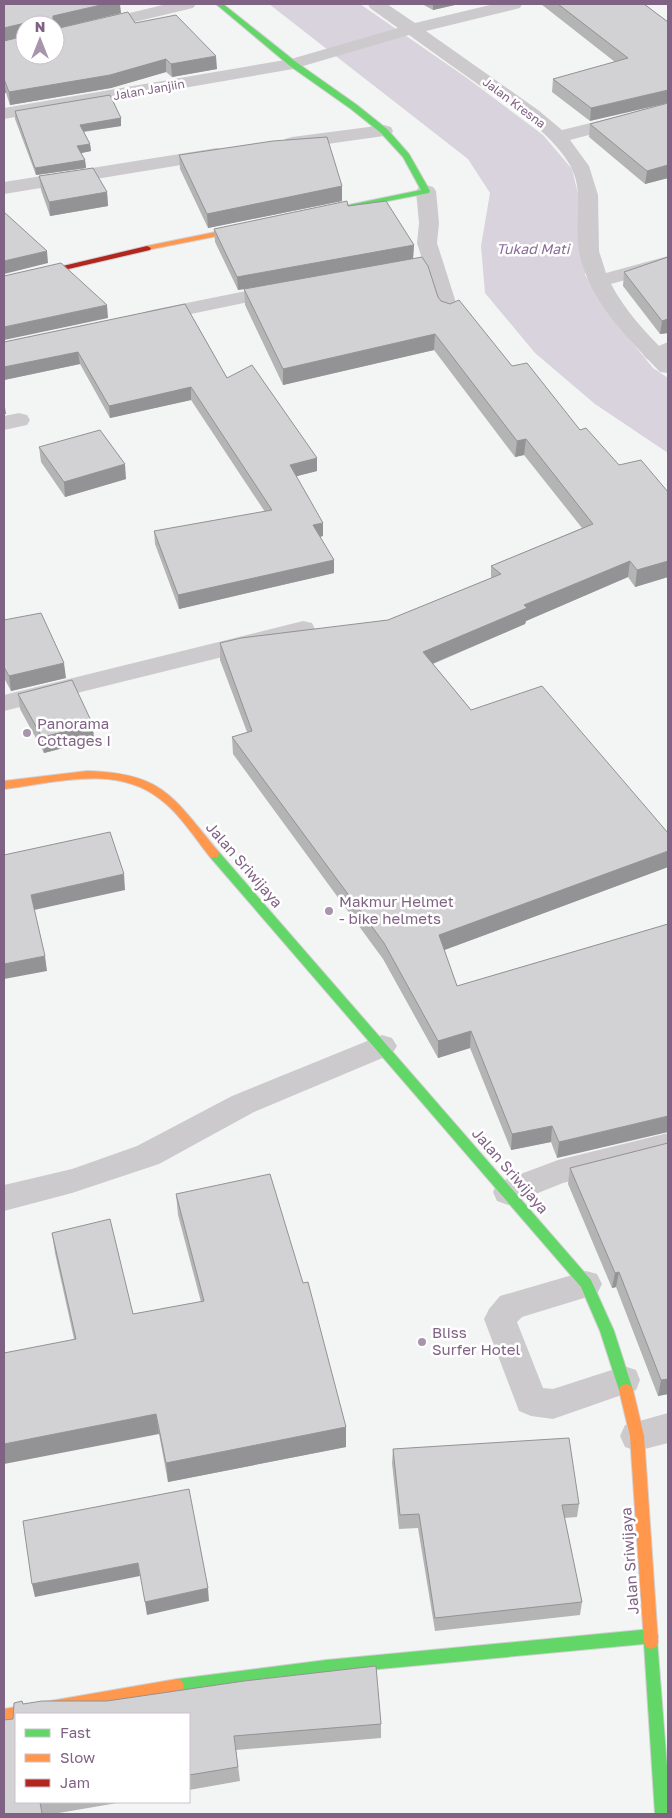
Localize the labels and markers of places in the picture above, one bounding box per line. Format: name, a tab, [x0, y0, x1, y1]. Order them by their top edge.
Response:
place label: Panorama Cottages I	[37, 714, 111, 749]
marker: Panorama Cottages I	[21, 727, 33, 739]
place label: Makmur Helmet - bike helmets	[339, 892, 454, 927]
marker: Makmur Helmet - bike helmets	[323, 905, 335, 917]
place label: Bliss Surfer Hotel	[432, 1323, 521, 1358]
marker: Bliss Surfer Hotel	[416, 1336, 428, 1348]

